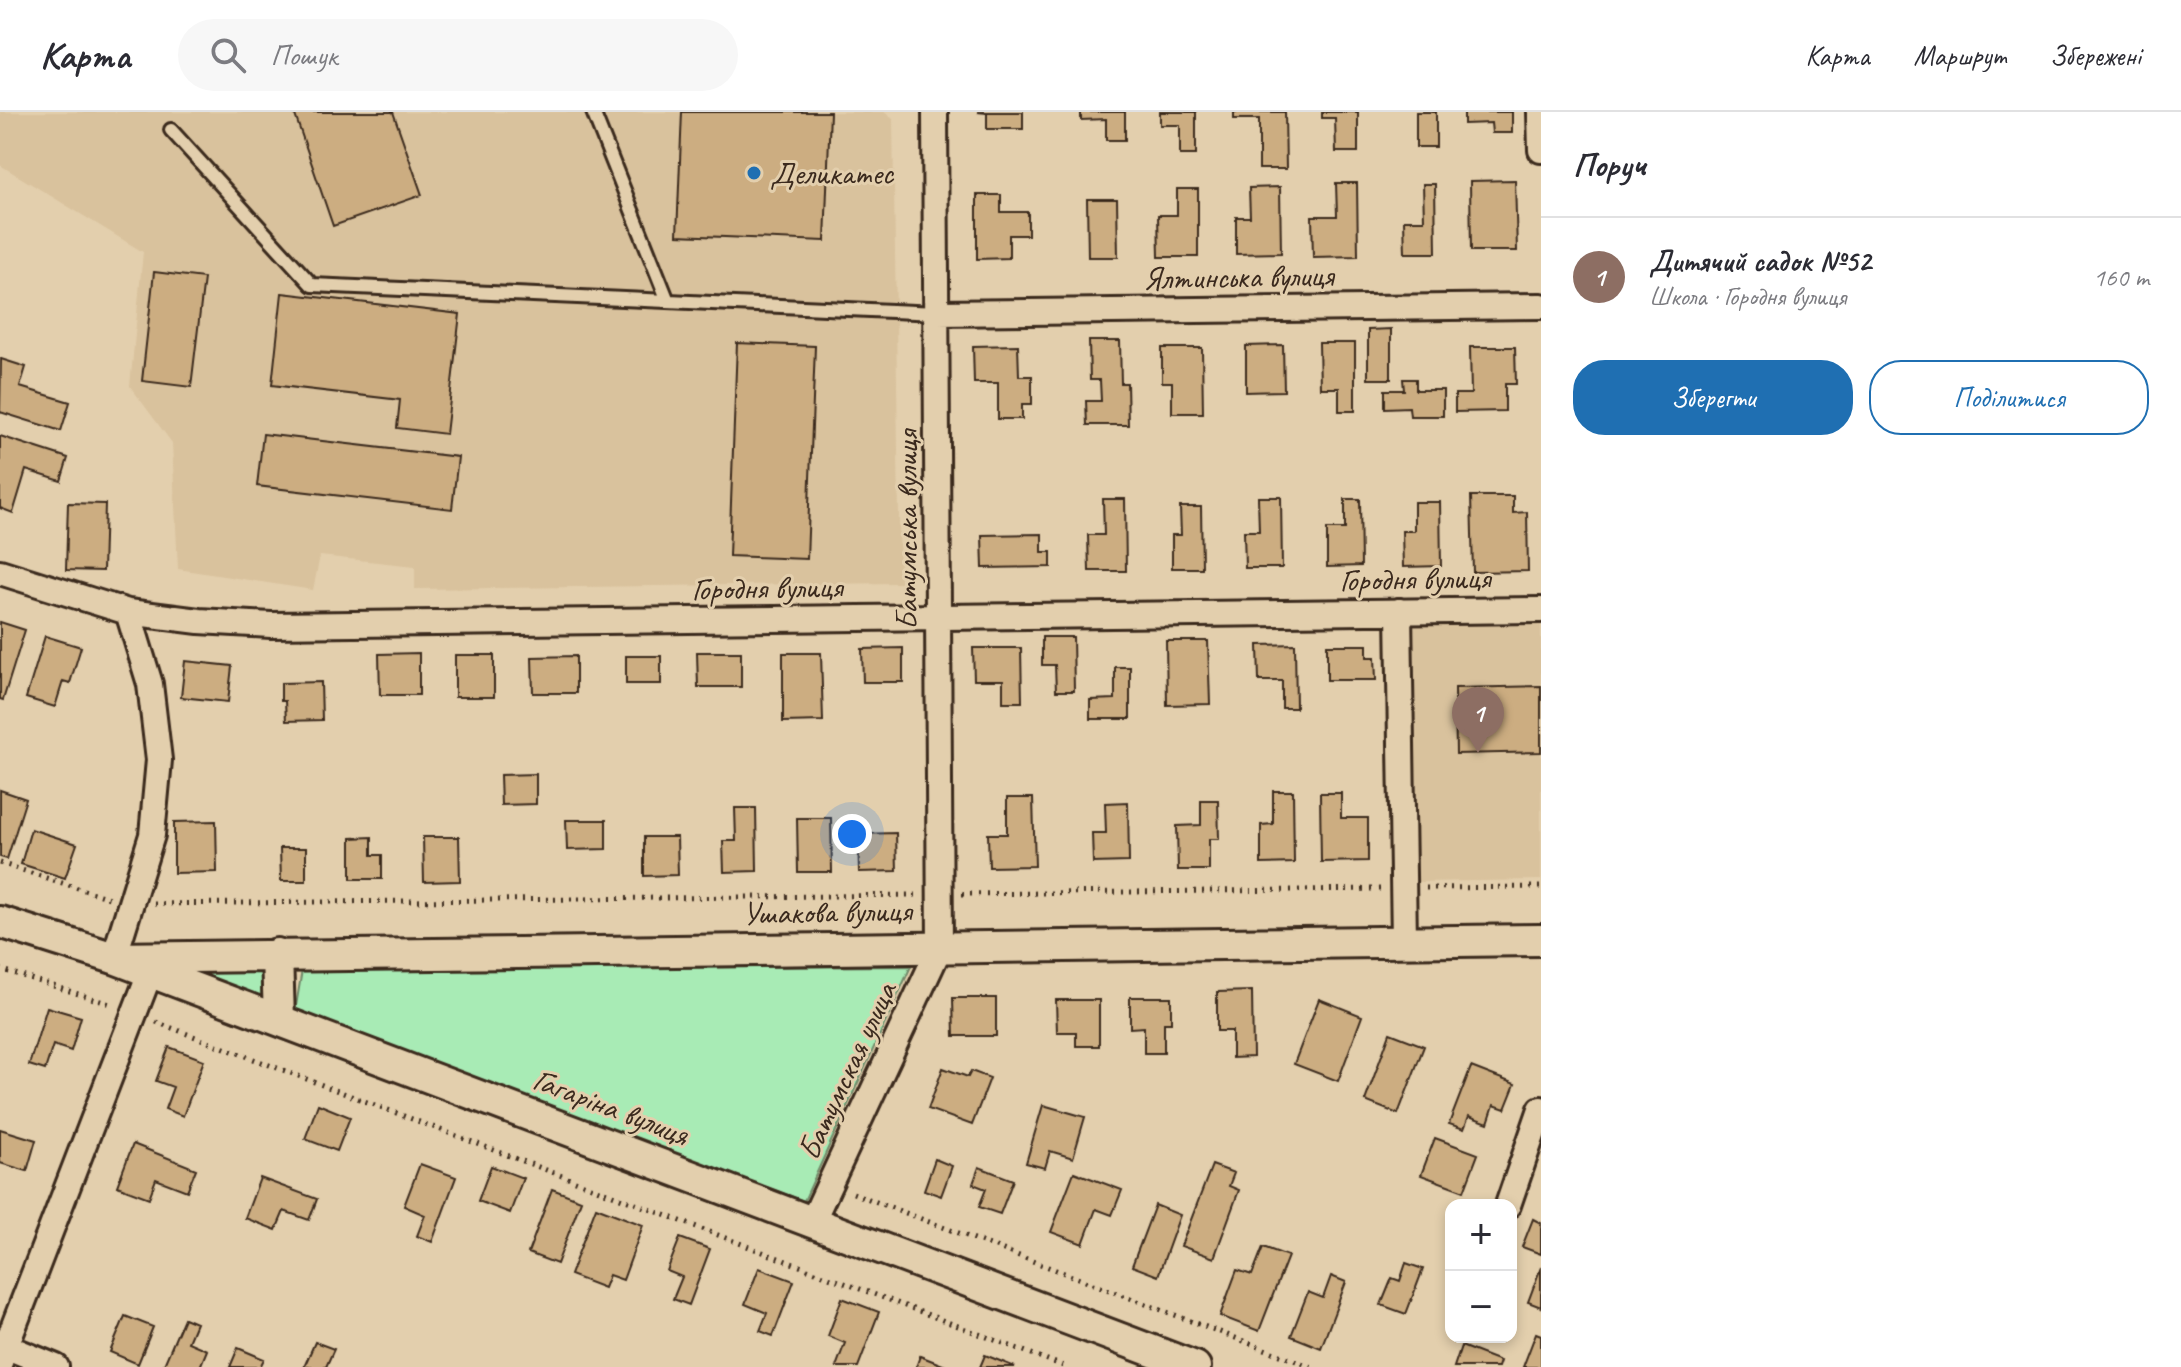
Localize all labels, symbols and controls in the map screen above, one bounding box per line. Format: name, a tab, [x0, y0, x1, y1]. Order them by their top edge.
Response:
search box	[178, 19, 738, 91]
text: Карта	[40, 32, 130, 79]
icon: search	[206, 33, 250, 77]
text: Пошук	[270, 36, 337, 74]
text: Карта	[1805, 38, 1869, 73]
text: Маршрут	[1913, 38, 2006, 73]
text: Збережені	[2050, 38, 2141, 73]
text: Поруч	[1573, 143, 1646, 186]
place label: Деликатес	[770, 153, 895, 194]
marker: Деликатес	[745, 164, 763, 182]
text: Дитячий садок №52	[1649, 242, 1871, 280]
street label: Ялтинська вулиця	[1142, 255, 1336, 299]
text: 1	[1593, 261, 1605, 294]
text: 160 m	[2093, 261, 2149, 294]
text: Школа · Городня вулиця	[1649, 280, 1846, 313]
button: Зберегти	[1573, 360, 1853, 435]
button: Поділитися	[1869, 360, 2149, 435]
street label: Батумська вулиця	[886, 428, 927, 630]
street label: Городня вулиця	[1339, 557, 1493, 601]
street label: Городня вулиця	[691, 566, 845, 610]
pin: 1	[1452, 687, 1504, 753]
your location	[832, 814, 872, 854]
street label: Ушакова вулиця	[742, 890, 914, 934]
street label: Батумская улица	[788, 974, 907, 1166]
street label: Гагаріна вулиця	[528, 1059, 696, 1156]
map controls	[1445, 1199, 1517, 1343]
button: +	[1445, 1199, 1517, 1271]
button: −	[1445, 1271, 1517, 1343]

